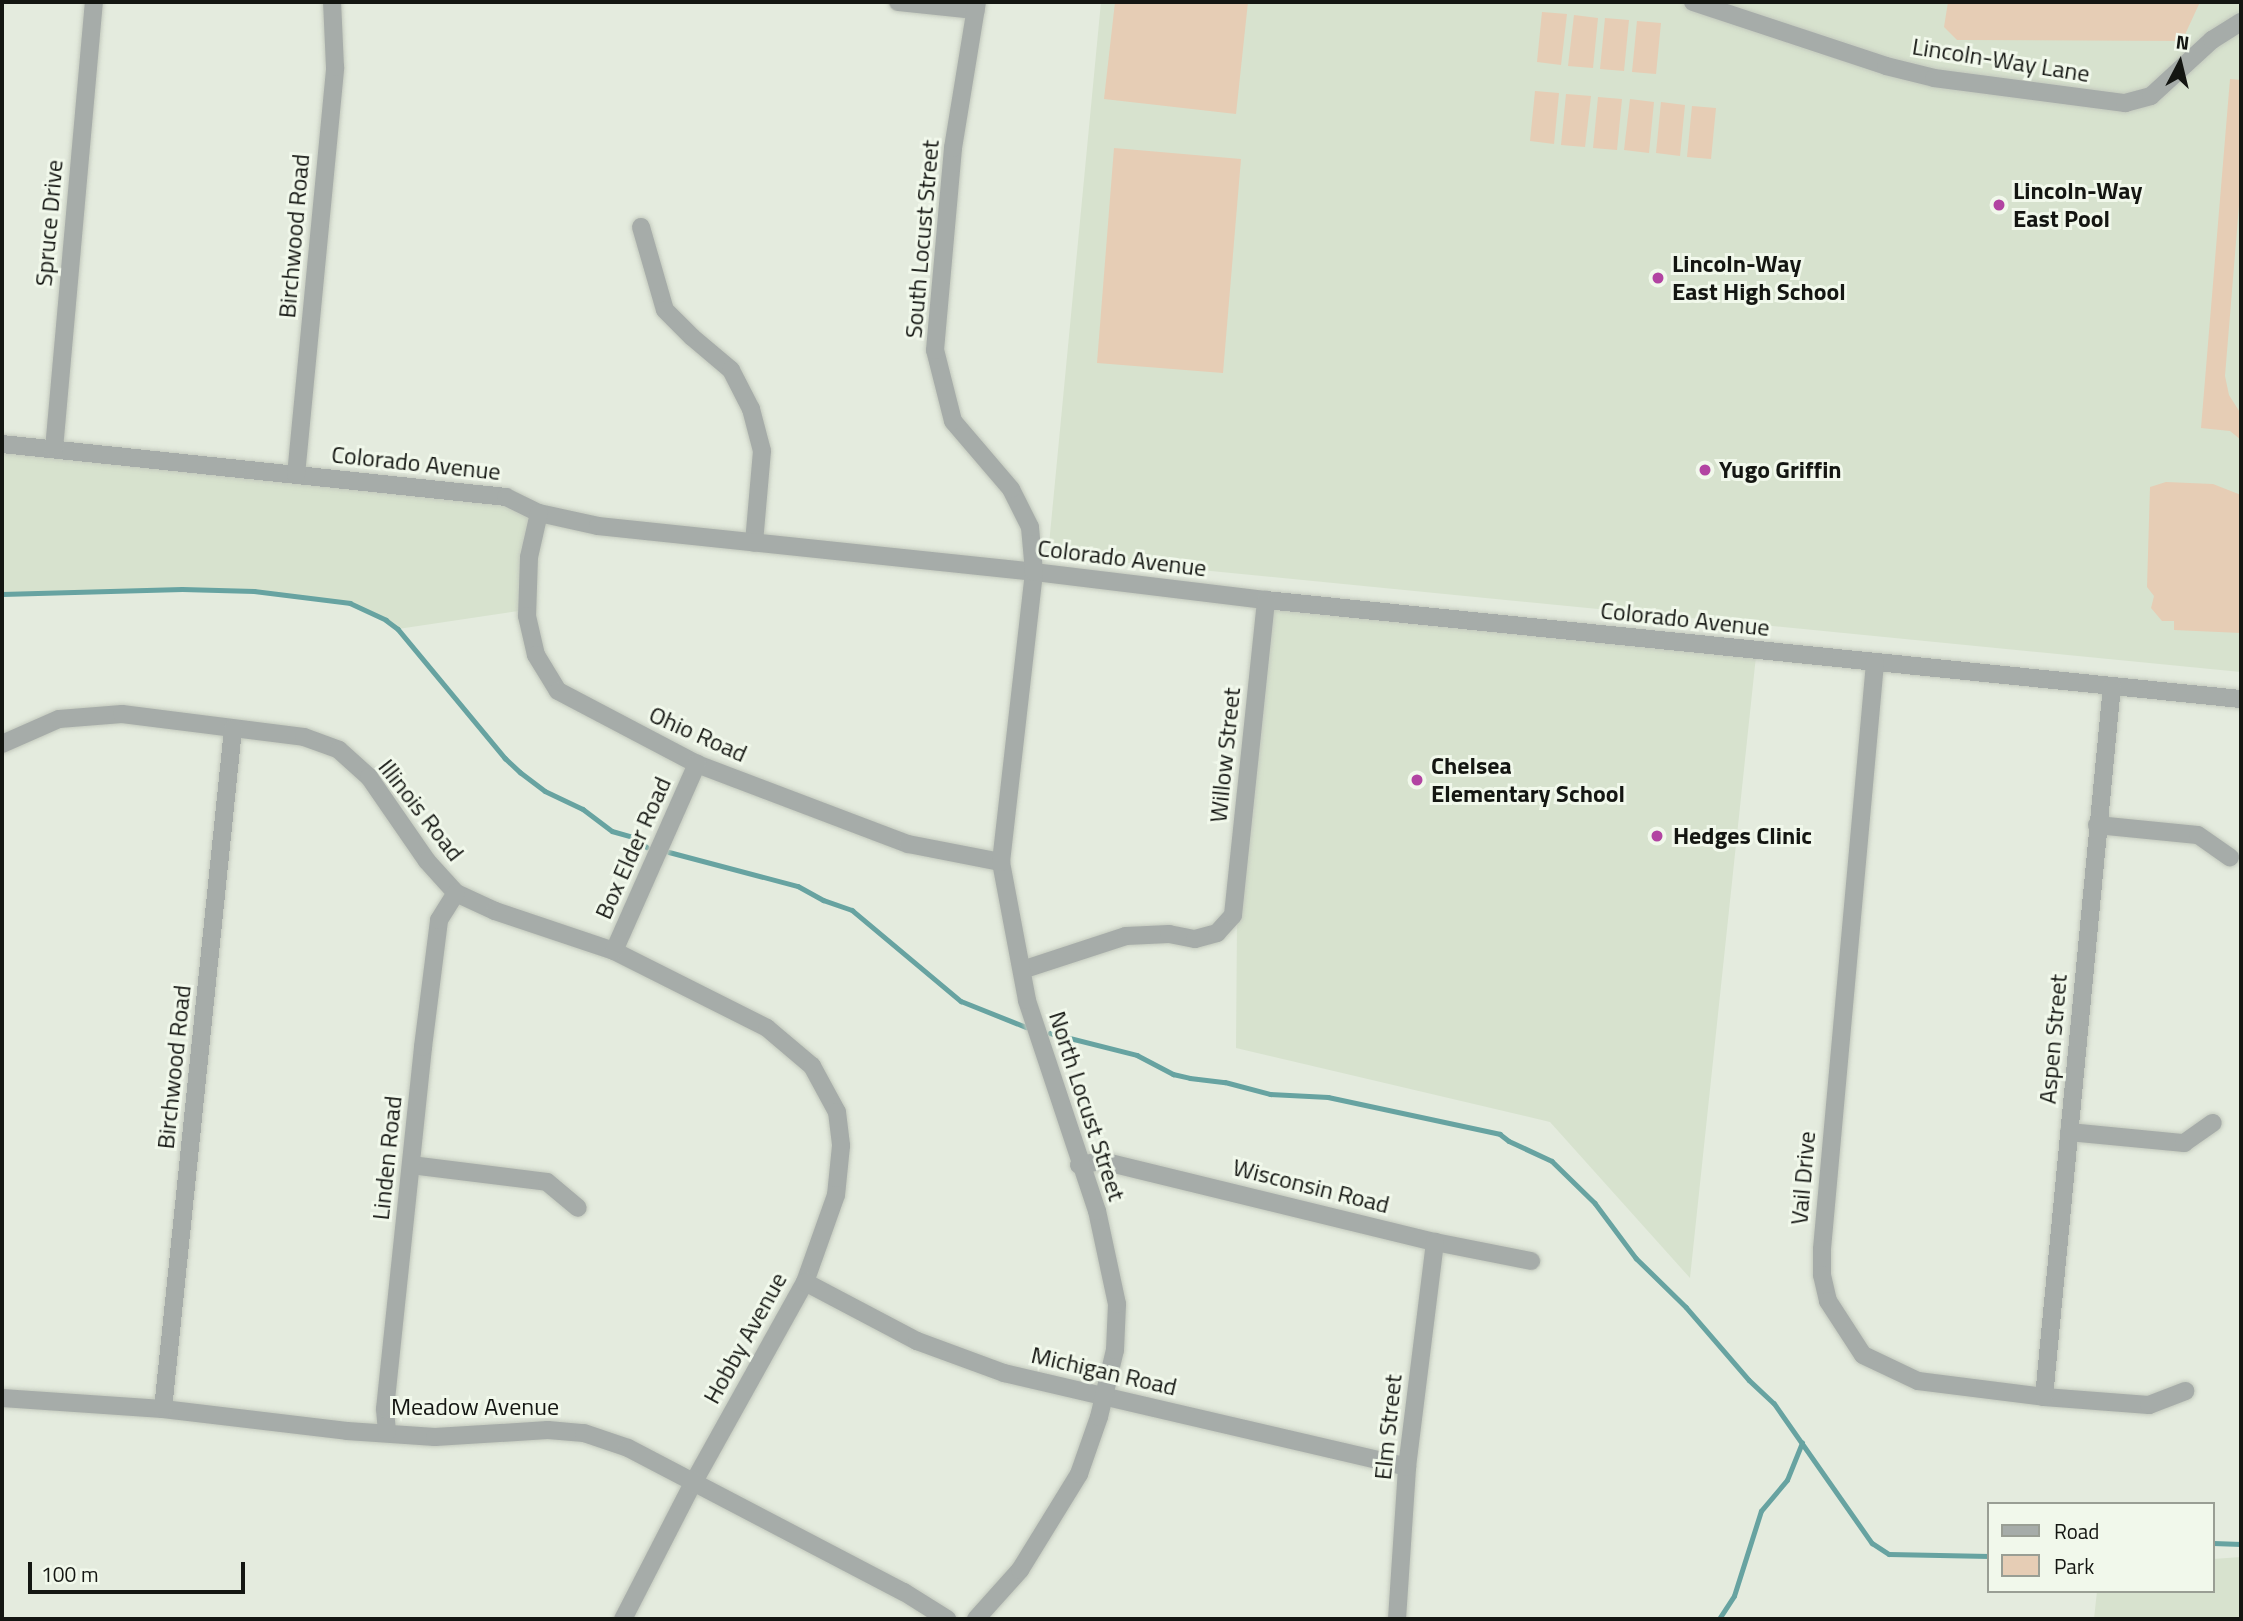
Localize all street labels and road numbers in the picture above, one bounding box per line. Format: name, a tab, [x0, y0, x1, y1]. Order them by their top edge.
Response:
street label: Lincoln-Way Lane	[1910, 32, 2092, 88]
street label: South Locust Street	[899, 139, 945, 339]
street label: Birchwood Road	[272, 153, 316, 319]
street label: Spruce Drive	[29, 159, 69, 287]
street label: Colorado Avenue	[330, 440, 502, 486]
street label: Colorado Avenue	[1036, 533, 1208, 583]
street label: Colorado Avenue	[1599, 596, 1771, 642]
street label: Willow Street	[1204, 686, 1246, 824]
street label: Ohio Road	[645, 700, 751, 768]
street label: Illinois Road	[372, 753, 470, 867]
street label: Box Elder Road	[589, 772, 677, 924]
street label: Aspen Street	[2033, 973, 2073, 1105]
street label: Birchwood Road	[151, 984, 197, 1150]
street label: North Locust Street	[1043, 1008, 1131, 1204]
street label: Linden Road	[366, 1095, 408, 1221]
street label: Vail Drive	[1785, 1130, 1821, 1226]
street label: Wisconsin Road	[1230, 1153, 1392, 1219]
street label: Hobby Avenue	[697, 1267, 793, 1409]
street label: Michigan Road	[1028, 1340, 1180, 1402]
street label: Elm Street	[1368, 1373, 1408, 1481]
street label: Meadow Avenue	[391, 1393, 559, 1421]

